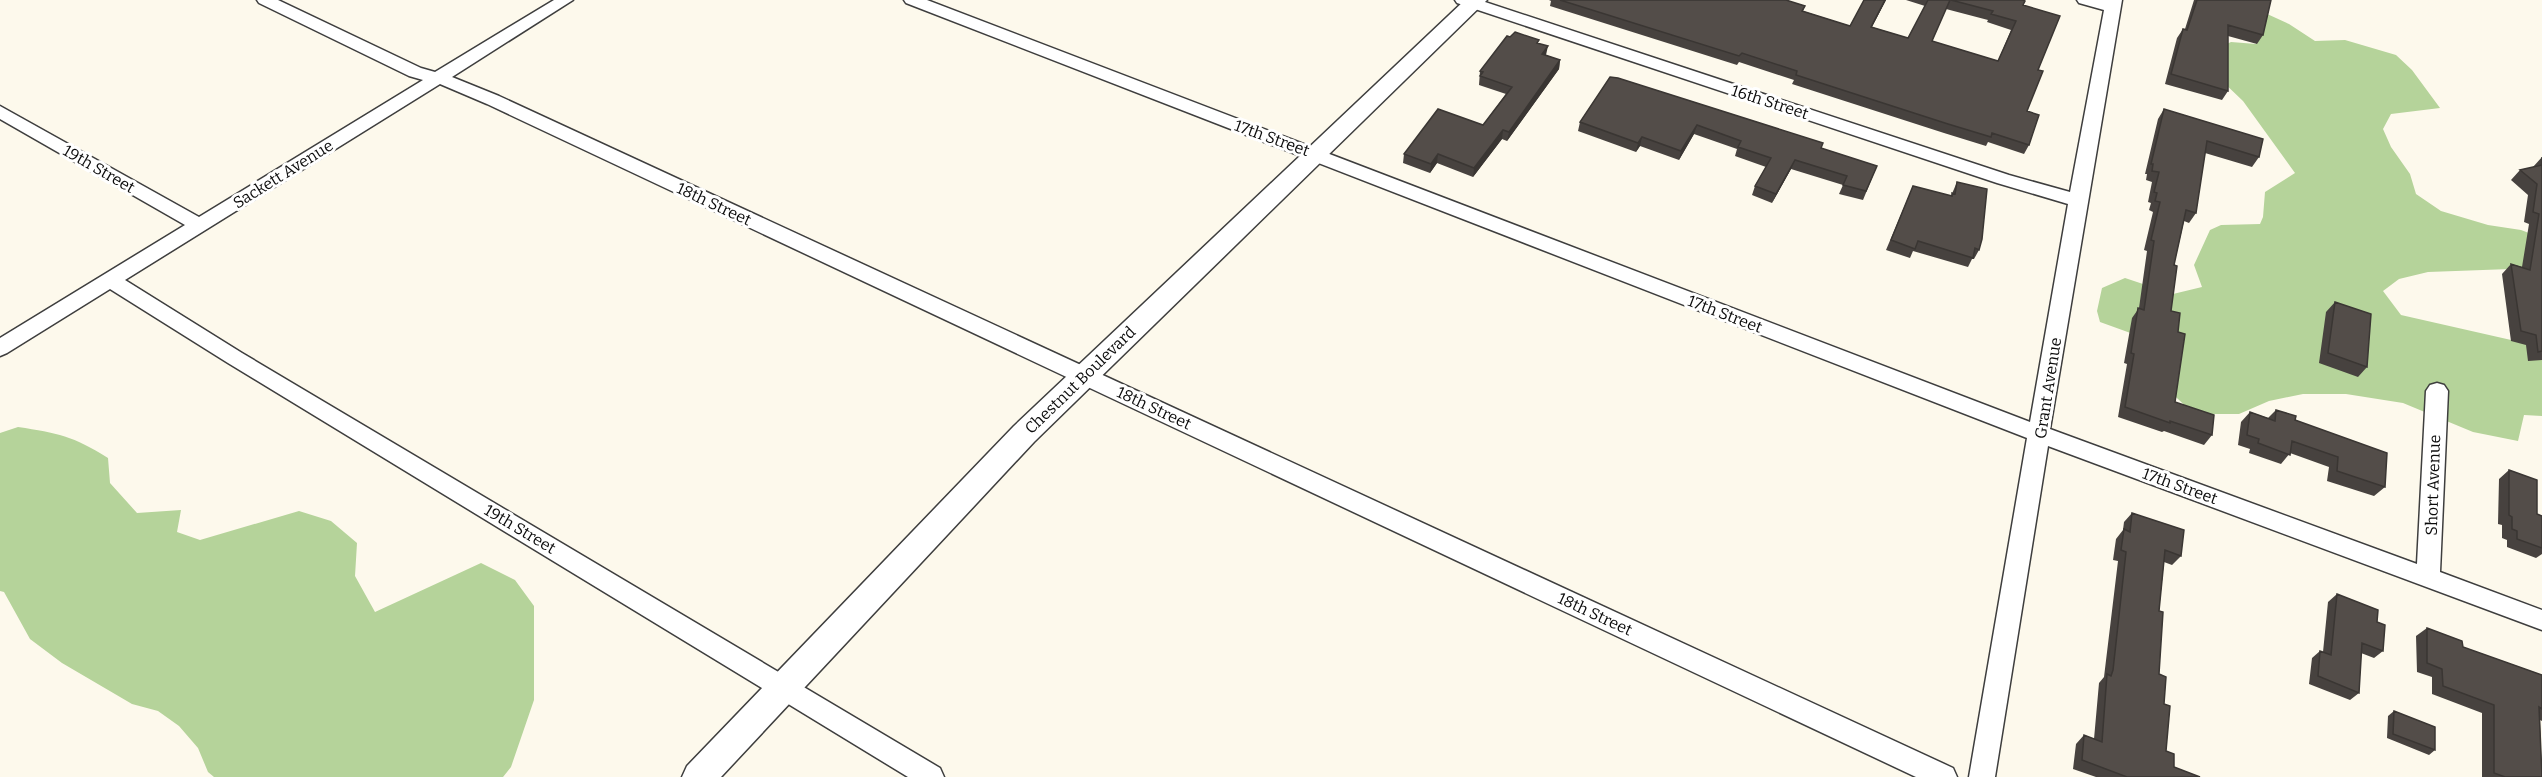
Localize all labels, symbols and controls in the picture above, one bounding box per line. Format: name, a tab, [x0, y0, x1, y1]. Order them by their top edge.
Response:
street label: 16th Street	[1729, 81, 1811, 123]
street label: 17th Street	[1232, 116, 1312, 160]
street label: Sackett Avenue	[230, 136, 336, 212]
street label: 19th Street	[60, 141, 138, 197]
street label: 18th Street	[674, 179, 754, 230]
street label: 17th Street	[1685, 291, 1765, 337]
street label: Chestnut Boulevard	[1021, 322, 1140, 438]
street label: Grant Avenue	[2031, 336, 2065, 440]
street label: 18th Street	[1114, 383, 1194, 434]
street label: Short Avenue	[2422, 434, 2444, 536]
street label: 17th Street	[2140, 464, 2220, 508]
street label: 19th Street	[481, 500, 559, 558]
street label: 18th Street	[1555, 589, 1635, 640]

